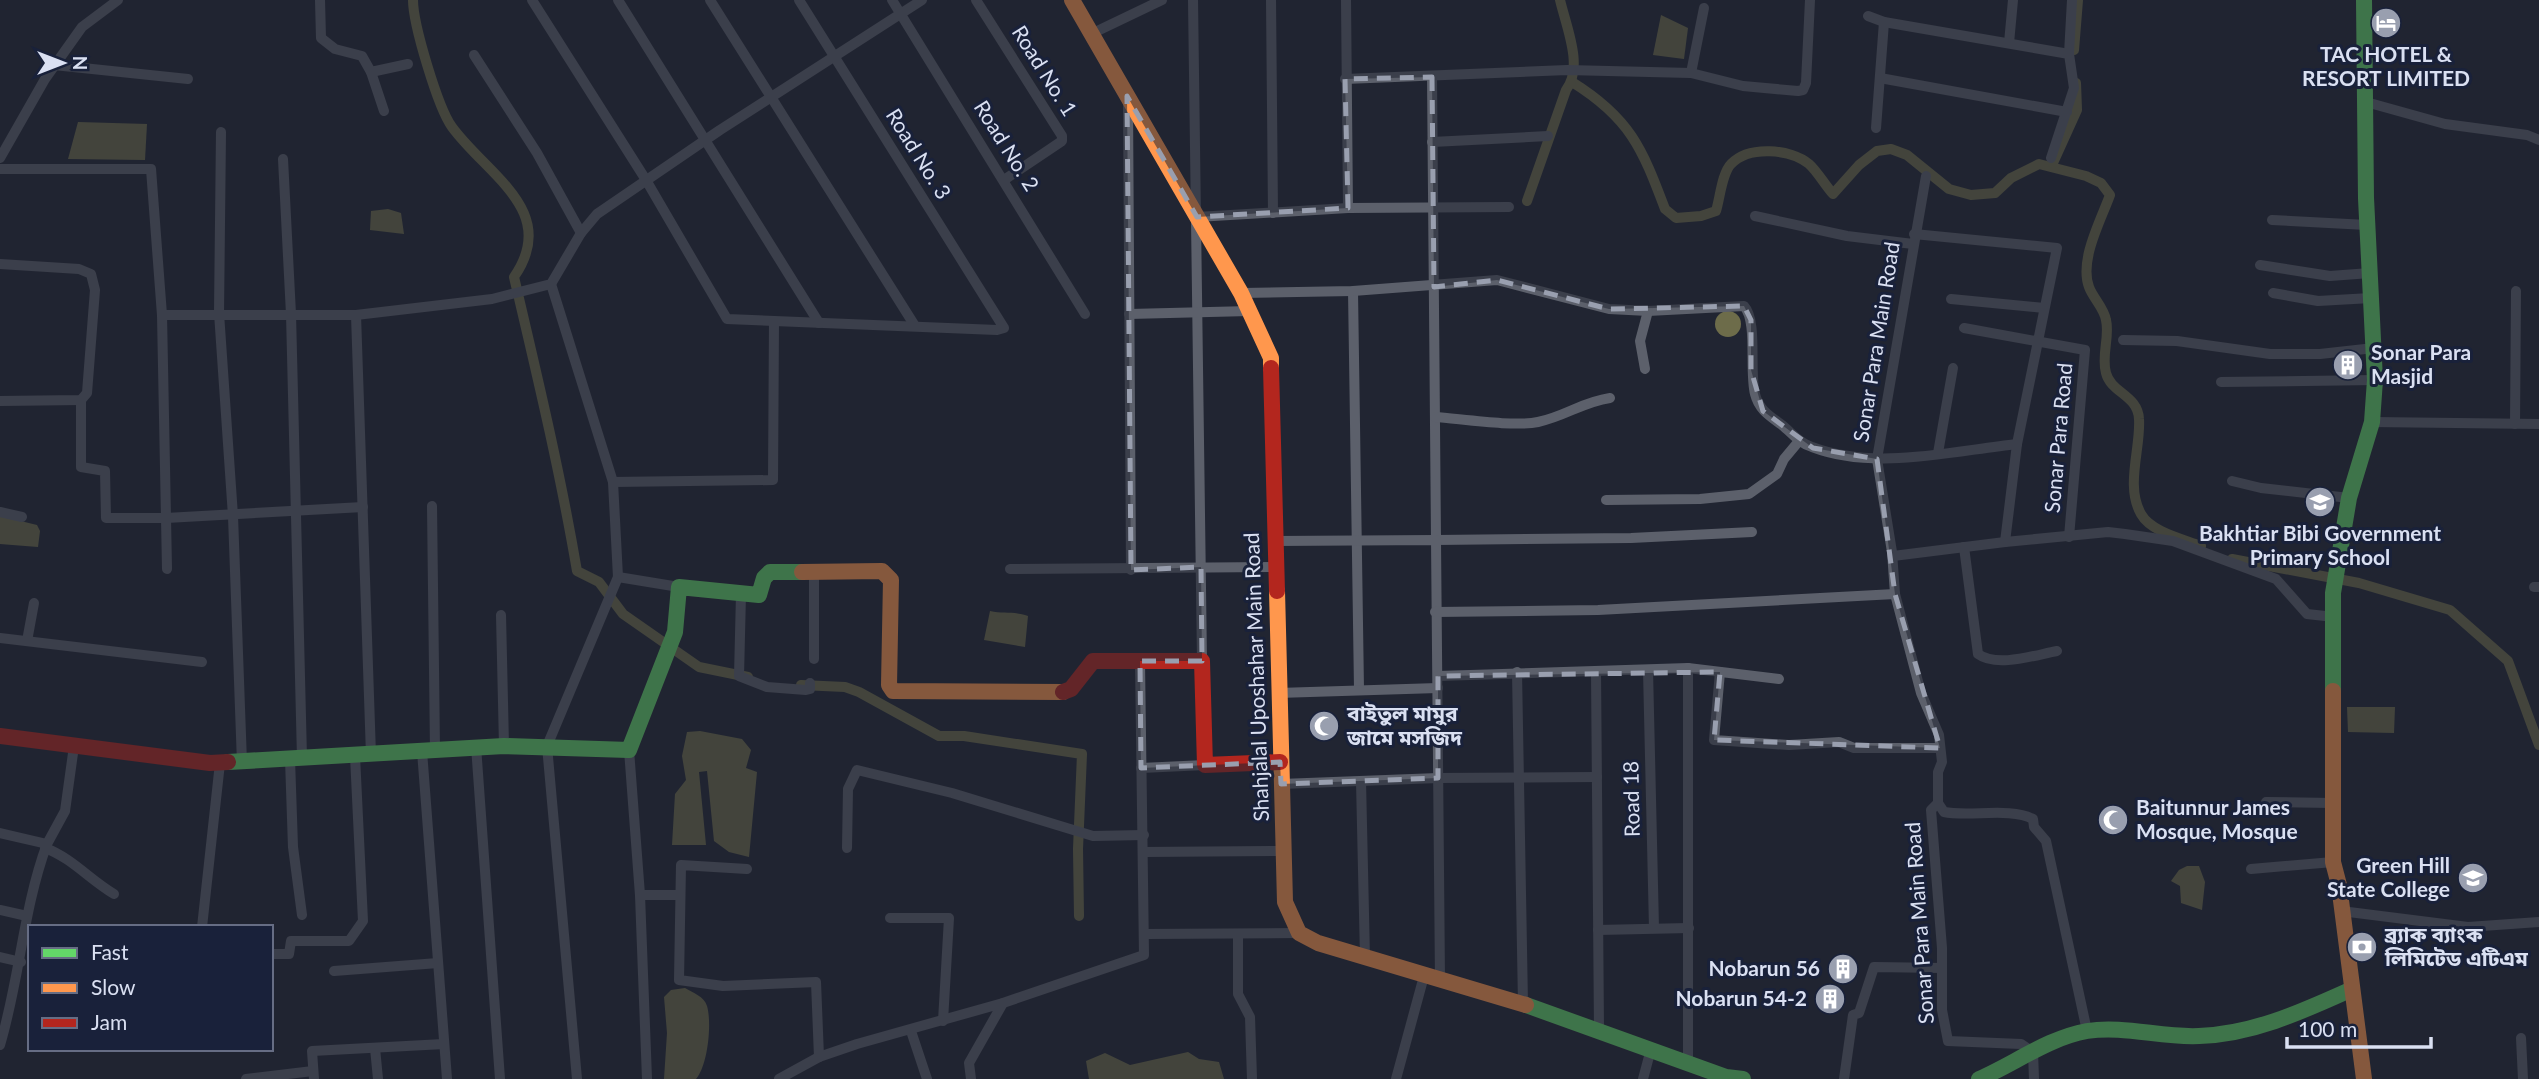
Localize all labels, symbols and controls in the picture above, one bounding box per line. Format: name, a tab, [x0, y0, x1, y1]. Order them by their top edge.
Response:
hotel icon: TAC HOTEL & RESORT LIMITED	[2369, 6, 2403, 40]
street label: Road No. 1	[1008, 20, 1083, 120]
north arrow	[28, 28, 98, 98]
place label: TAC HOTEL & RESORT LIMITED	[2302, 41, 2470, 90]
text: N	[69, 56, 92, 70]
street label: Road No. 2	[970, 95, 1045, 195]
street label: Road No. 3	[882, 103, 957, 203]
street label: Sonar Para Main Road	[1847, 240, 1904, 444]
place label: Sonar Para Masjid	[2371, 339, 2471, 388]
building icon: Sonar Para Masjid	[2331, 348, 2365, 382]
street label: Sonar Para Road	[2038, 362, 2077, 514]
school or university icon: Bakhtiar Bibi Government Primary School	[2303, 485, 2337, 519]
place label: Bakhtiar Bibi Government Primary School	[2199, 520, 2441, 569]
street label: Shahjalal Uposhahar Main Road	[1238, 532, 1273, 822]
place label: বাইতুল মামুর জামে মসজিদ	[1346, 700, 1463, 749]
mosque icon: বাইতুল মামুর জামে মসজিদ	[1307, 709, 1341, 743]
street label: Road 18	[1617, 761, 1644, 837]
place label: Baitunnur James Mosque, Mosque	[2136, 794, 2298, 843]
mosque icon: Baitunnur James Mosque, Mosque	[2096, 803, 2130, 837]
street label: Sonar Para Main Road	[1899, 821, 1938, 1025]
place label: Green Hill State College	[2327, 852, 2450, 901]
school or university icon: Green Hill State College	[2456, 861, 2490, 895]
place label: ব্র্যাক ব্যাংক লিমিটেড এটিএম	[2384, 921, 2529, 970]
legend	[28, 925, 273, 1051]
bank icon: ব্র্যাক ব্যাংক লিমিটেড এটিএম	[2345, 930, 2379, 964]
text: Fast	[91, 939, 129, 964]
building icon: Nobarun 56	[1826, 952, 1860, 986]
place label: Nobarun 56	[1709, 955, 1820, 980]
text: Slow	[91, 974, 136, 999]
building icon: Nobarun 54-2	[1813, 982, 1847, 1016]
place label: Nobarun 54-2	[1676, 985, 1807, 1010]
scale bar	[2287, 1006, 2430, 1050]
text: Jam	[91, 1009, 127, 1034]
text: 100 m	[2298, 1016, 2357, 1041]

